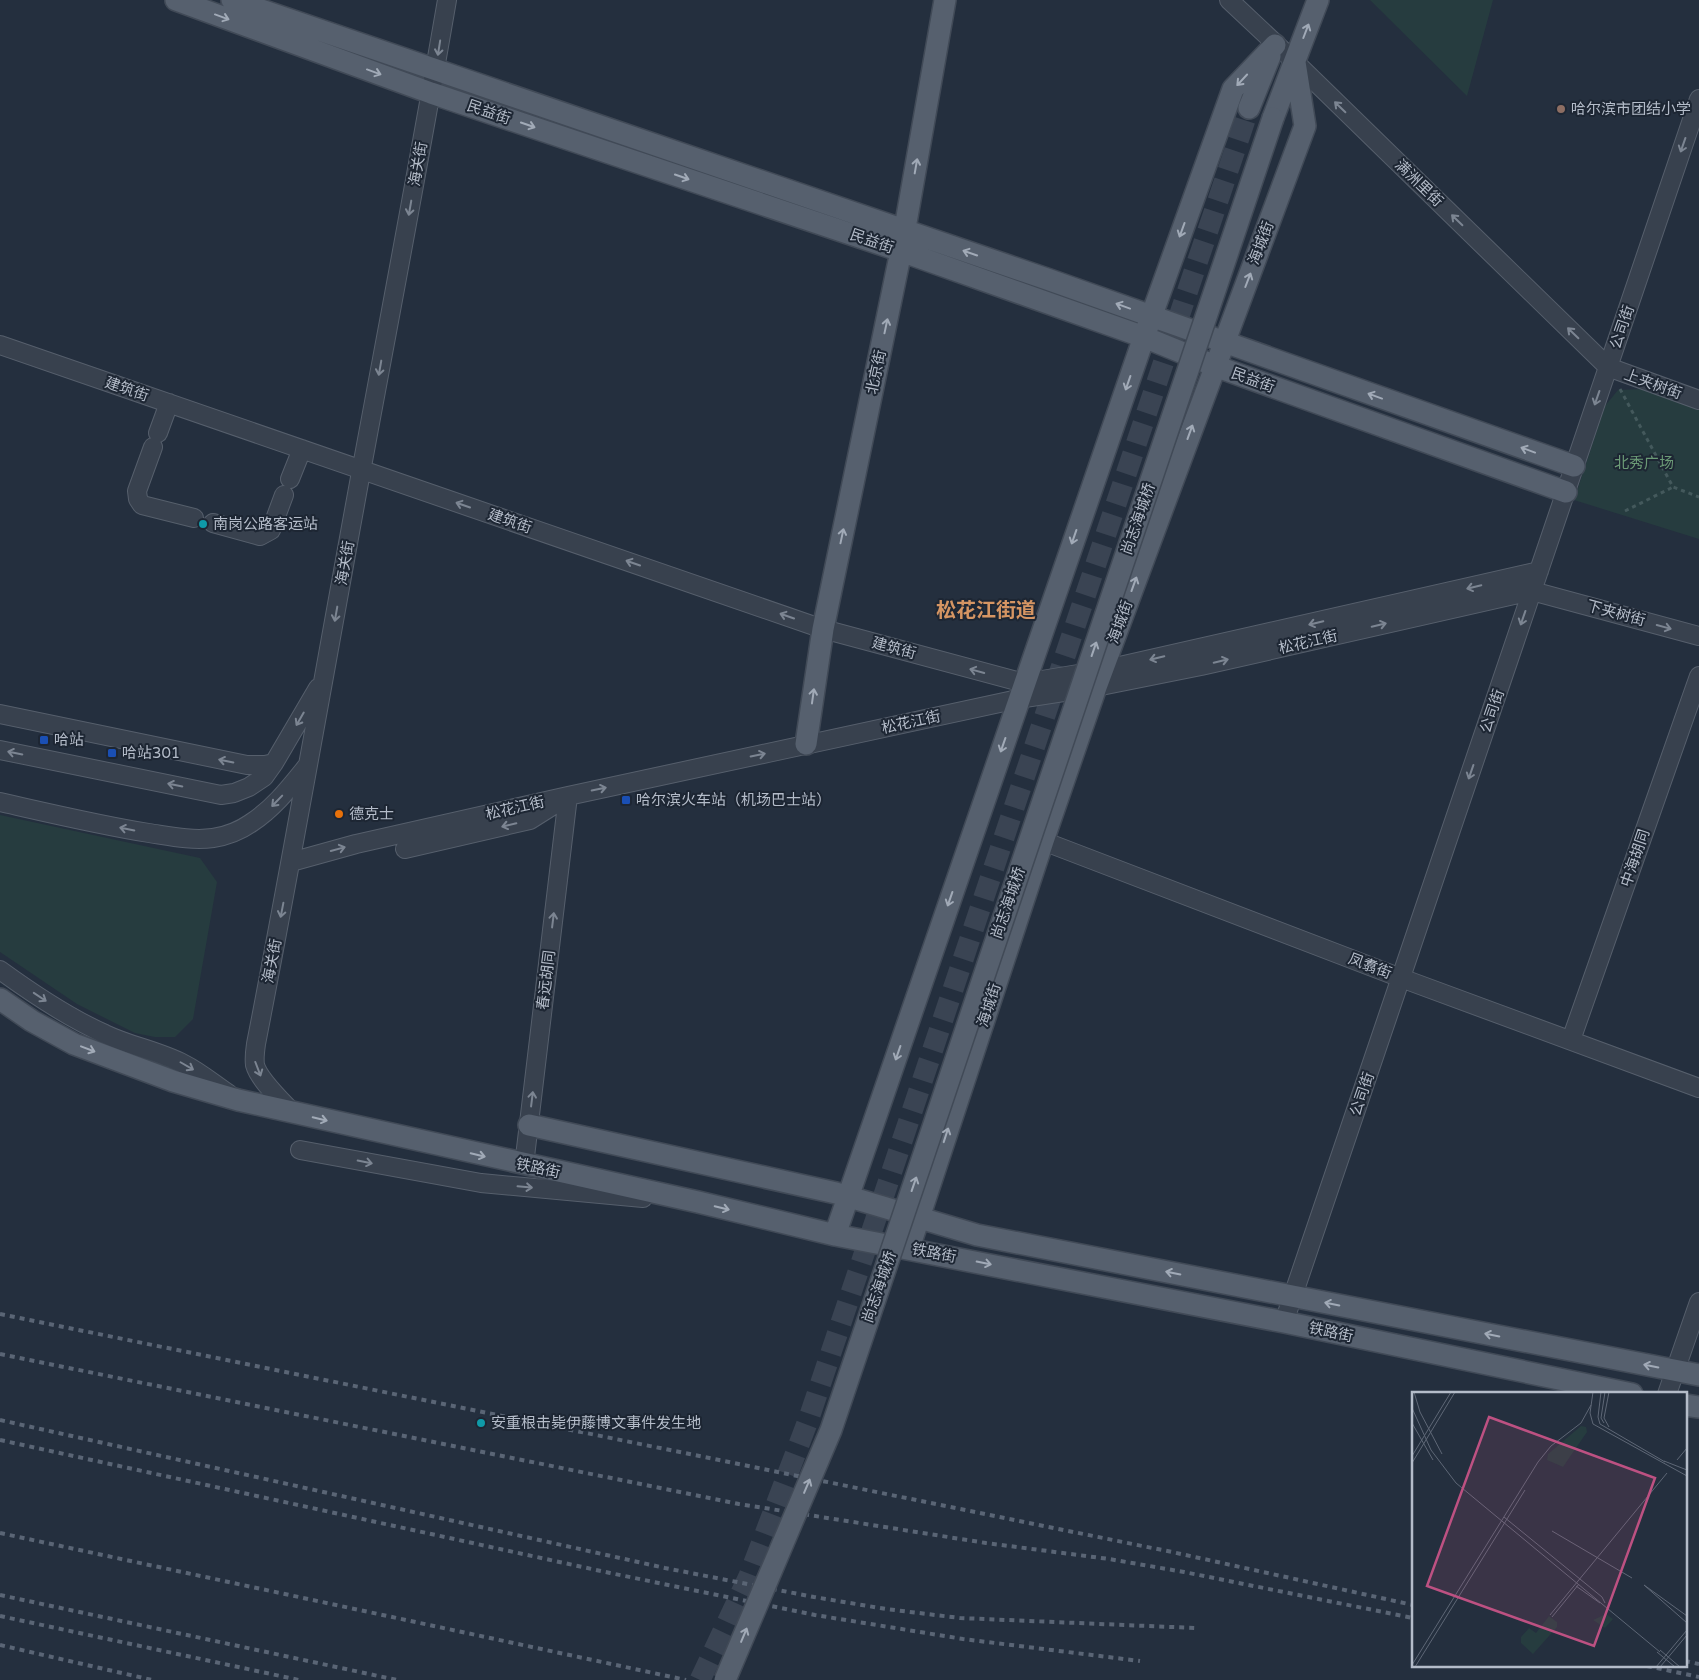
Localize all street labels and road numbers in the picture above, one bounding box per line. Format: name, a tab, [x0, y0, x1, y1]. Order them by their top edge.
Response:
street label: 民益街	[465, 96, 513, 128]
street label: 海关街	[405, 140, 431, 188]
street label: 满洲里街	[1391, 156, 1447, 210]
street label: 海城街	[1245, 219, 1277, 267]
street label: 民益街	[848, 225, 896, 257]
street label: 公司街	[1606, 303, 1638, 351]
street label: 北京街	[863, 348, 889, 396]
street label: 民益街	[1229, 364, 1277, 396]
street label: 上夹树街	[1622, 365, 1684, 403]
street label: 建筑街	[103, 373, 151, 405]
street label: 尚志海城桥	[1117, 481, 1159, 557]
street label: 建筑街	[486, 505, 534, 537]
street label: 海关街	[332, 539, 358, 587]
street label: 下夹树街	[1585, 597, 1647, 629]
street label: 海城街	[1104, 598, 1136, 646]
street label: 松花江街	[1277, 626, 1339, 658]
street label: 建筑街	[870, 633, 918, 663]
street label: 公司街	[1476, 687, 1508, 735]
street label: 松花江街	[880, 707, 942, 737]
street label: 松花江街	[484, 792, 546, 824]
street label: 中海胡同	[1617, 827, 1653, 889]
street label: 尚志海城桥	[987, 865, 1029, 941]
street label: 海关街	[259, 937, 285, 985]
street label: 春远胡同	[533, 949, 559, 1011]
street label: 凤翥街	[1346, 950, 1394, 982]
street label: 海城街	[973, 981, 1005, 1029]
street label: 公司街	[1346, 1070, 1378, 1118]
street label: 铁路街	[514, 1155, 562, 1181]
street label: 铁路街	[910, 1240, 958, 1266]
street label: 尚志海城桥	[858, 1249, 900, 1325]
street label: 铁路街	[1307, 1319, 1355, 1345]

